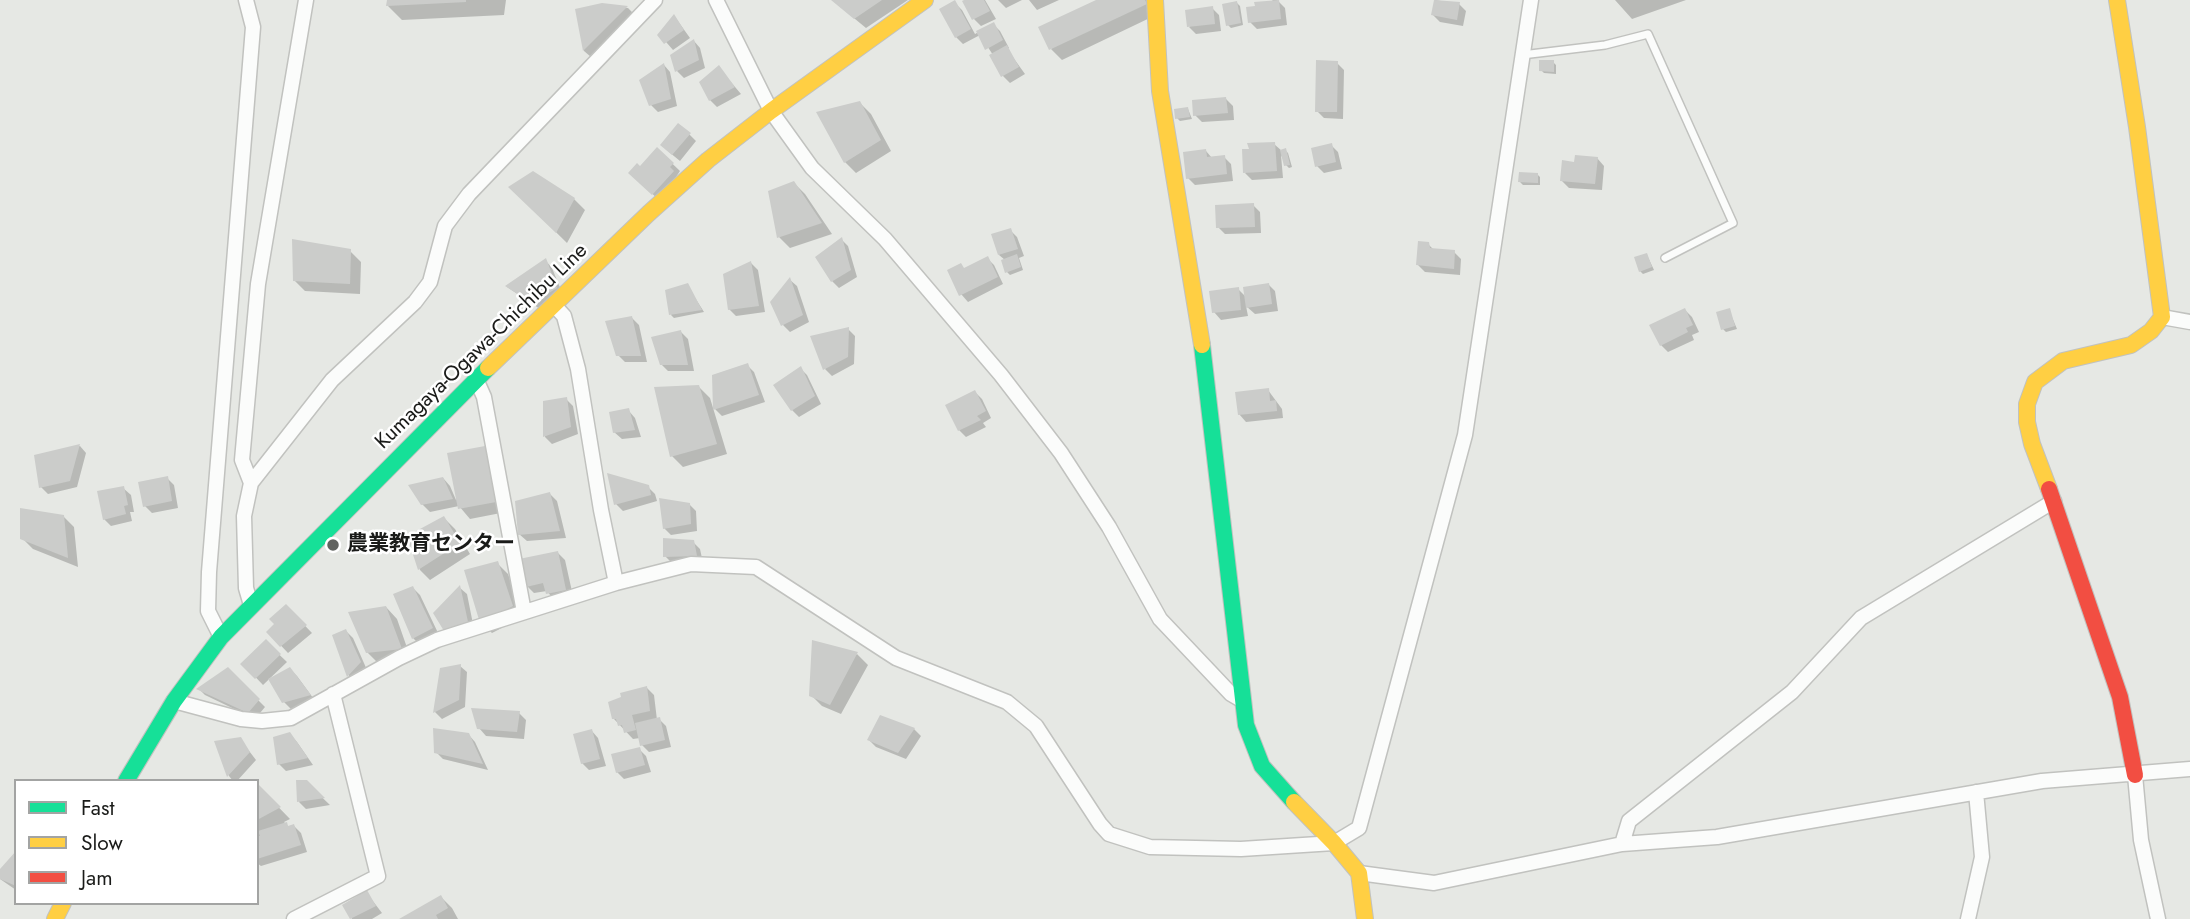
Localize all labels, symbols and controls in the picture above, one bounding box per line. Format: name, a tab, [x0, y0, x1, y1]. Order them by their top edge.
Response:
street label: Kumagaya-Ogawa-Chichibu Line	[371, 239, 593, 455]
place label: 農業教育センター	[347, 532, 515, 558]
marker: 農業教育センター	[325, 537, 341, 553]
legend	[14, 779, 259, 905]
text: Fast	[81, 793, 114, 823]
text: Slow	[81, 828, 123, 858]
text: Jam	[81, 863, 113, 893]

